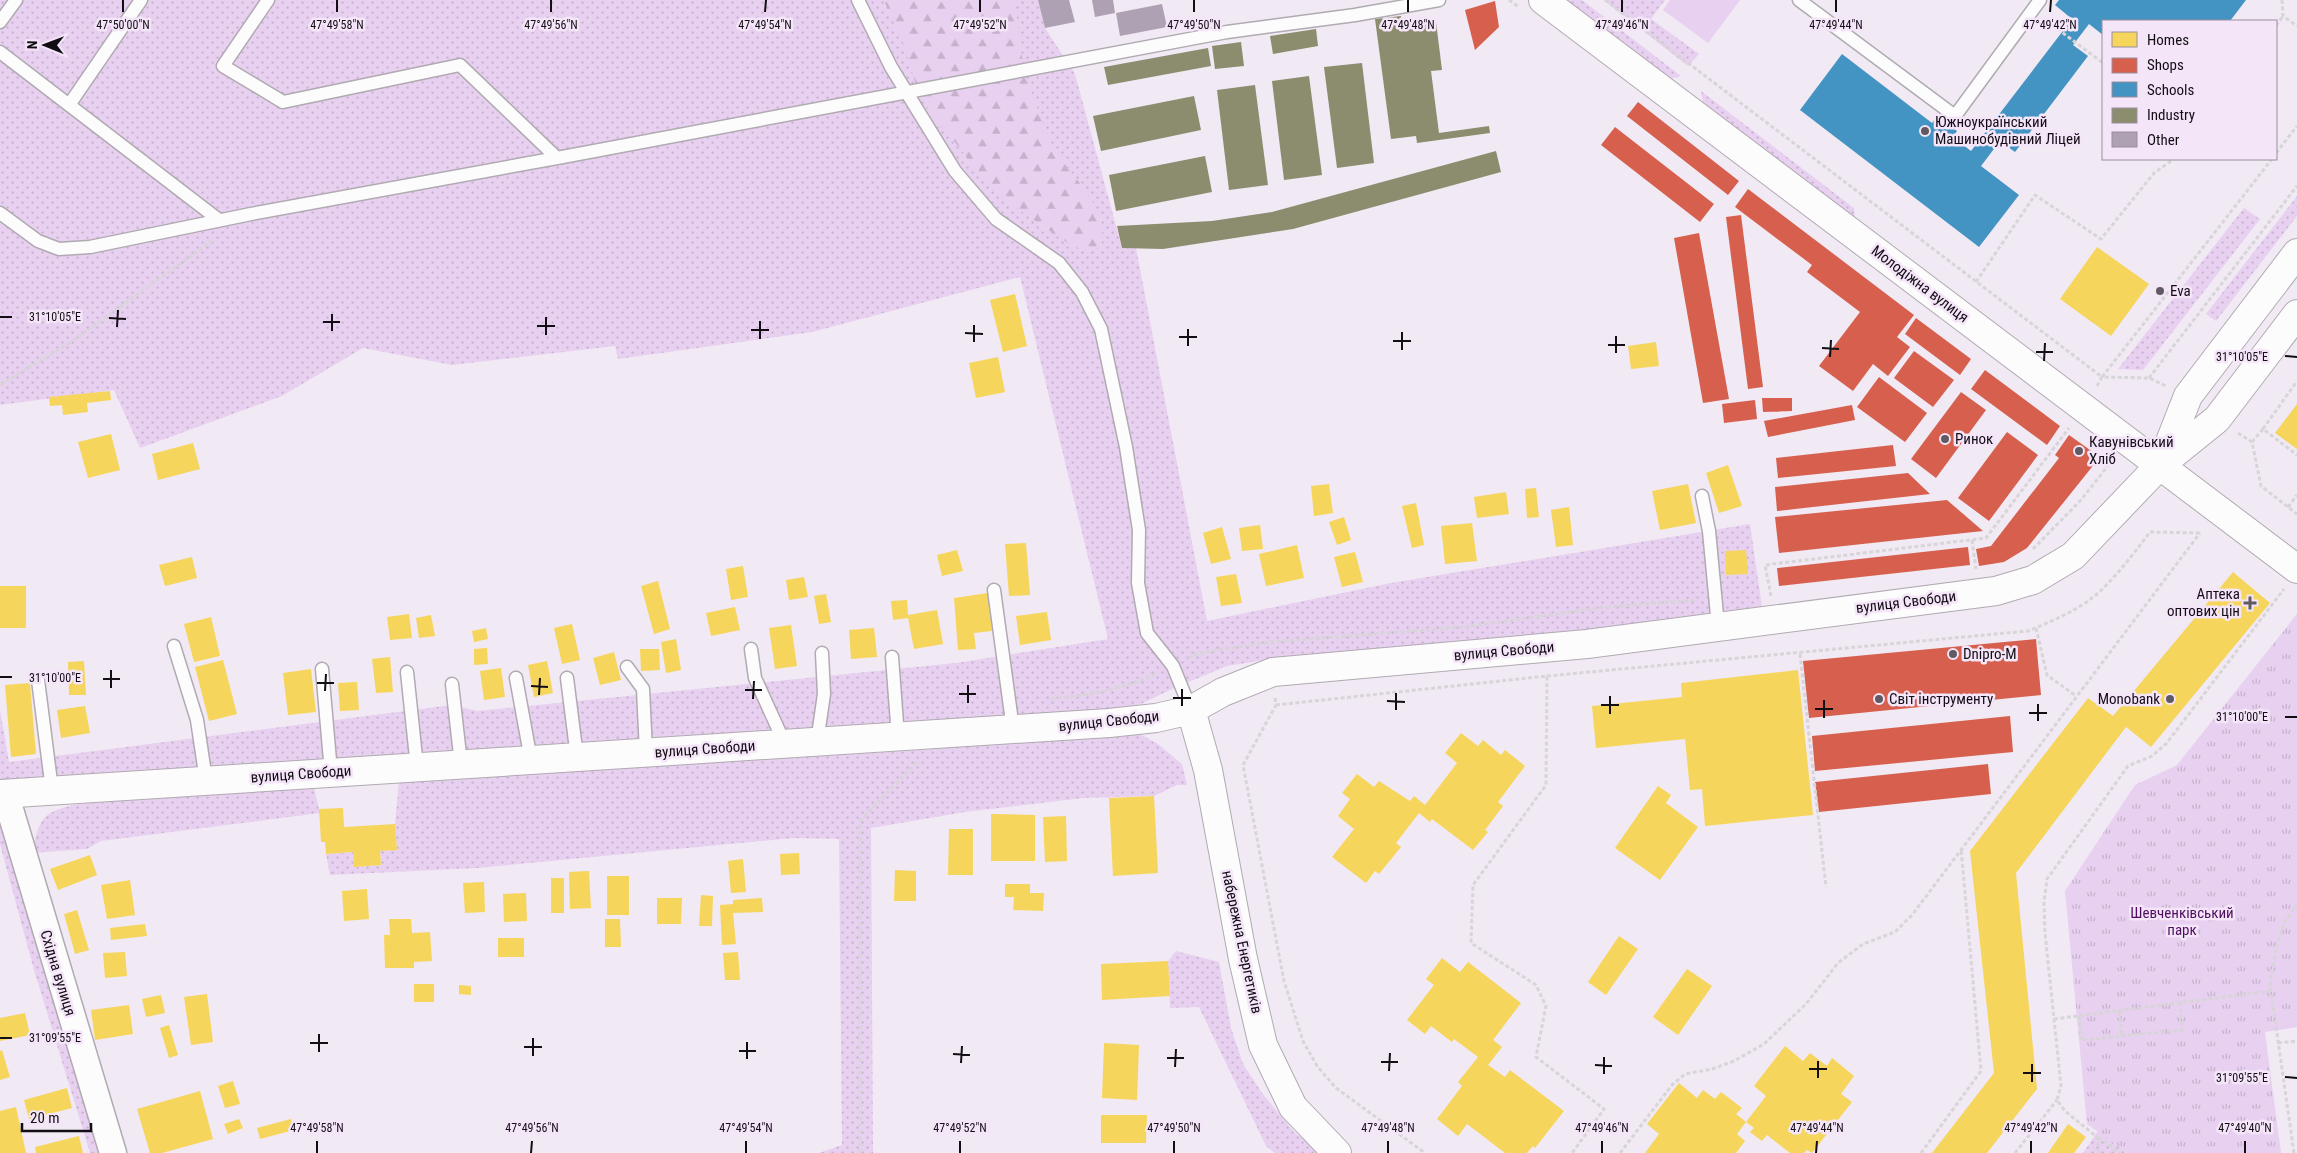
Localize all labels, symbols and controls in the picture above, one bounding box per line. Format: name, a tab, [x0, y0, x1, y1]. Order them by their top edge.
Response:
text: 47°50'00"N	[96, 18, 150, 32]
text: 47°49'58"N	[310, 18, 364, 32]
text: 47°49'56"N	[524, 18, 578, 32]
text: 47°49'54"N	[738, 18, 792, 32]
text: 47°49'52"N	[953, 18, 1007, 32]
text: 47°49'50"N	[1167, 18, 1221, 32]
text: 47°49'48"N	[1381, 18, 1435, 32]
text: 47°49'46"N	[1595, 18, 1649, 32]
text: 47°49'44"N	[1809, 18, 1863, 32]
text: 47°49'42"N	[2023, 18, 2077, 32]
north arrow	[20, 20, 70, 70]
legend	[2102, 20, 2277, 160]
text: Homes	[2147, 31, 2189, 49]
text: N	[24, 40, 40, 49]
text: Shops	[2147, 56, 2184, 74]
text: Schools	[2147, 81, 2194, 99]
text: Industry	[2147, 106, 2195, 124]
place label: Южноукраїнський Машинобудівний Ліцей	[1935, 113, 2081, 148]
marker: Южноукраїнський Машинобудівний Ліцей	[1919, 125, 1931, 137]
text: Other	[2147, 131, 2180, 149]
street label: Молодіжна вулиця	[1868, 242, 1972, 326]
place label: Eva	[2170, 282, 2191, 300]
marker: Eva	[2154, 285, 2166, 297]
text: 31°10'05"E	[29, 310, 81, 324]
text: 31°10'05"E	[2216, 350, 2268, 364]
place label: Ринок	[1955, 430, 1993, 448]
marker: Ринок	[1939, 433, 1951, 445]
place label: Кавунівський Хліб	[2089, 433, 2174, 468]
marker: Кавунівський Хліб	[2073, 445, 2085, 457]
place label: Аптека оптових цін	[2167, 585, 2240, 620]
street label: вулиця Свободи	[1855, 587, 1957, 617]
marker: Аптека оптових цін	[2244, 597, 2256, 609]
street label: вулиця Свободи	[1453, 638, 1555, 664]
place label: Dnipro-M	[1963, 645, 2017, 663]
marker: Dnipro-M	[1947, 648, 1959, 660]
text: 31°10'00"E	[29, 671, 81, 685]
place label: Світ інструменту	[1889, 690, 1993, 708]
place label: Monobank	[2098, 690, 2160, 708]
marker: Світ інструменту	[1873, 693, 1885, 705]
marker: Monobank	[2164, 693, 2176, 705]
street label: вулиця Свободи	[1058, 707, 1160, 735]
text: 31°10'00"E	[2216, 710, 2268, 724]
street label: вулиця Свободи	[654, 737, 756, 761]
street label: вулиця Свободи	[250, 762, 352, 786]
street label: набережна Енергетиків	[1218, 869, 1266, 1015]
park label: Шевченківський парк	[2130, 904, 2234, 939]
street label: Східна вулиця	[36, 928, 80, 1018]
text: 31°09'55"E	[29, 1031, 81, 1045]
text: 31°09'55"E	[2216, 1071, 2268, 1085]
scale bar	[22, 1100, 91, 1132]
text: 20 m	[30, 1109, 60, 1127]
text: 47°49'58"N	[290, 1121, 344, 1135]
text: 47°49'56"N	[505, 1121, 559, 1135]
text: 47°49'54"N	[719, 1121, 773, 1135]
text: 47°49'52"N	[933, 1121, 987, 1135]
text: 47°49'50"N	[1147, 1121, 1201, 1135]
text: 47°49'48"N	[1361, 1121, 1415, 1135]
text: 47°49'46"N	[1575, 1121, 1629, 1135]
text: 47°49'44"N	[1790, 1121, 1844, 1135]
text: 47°49'42"N	[2004, 1121, 2058, 1135]
text: 47°49'40"N	[2218, 1121, 2272, 1135]

